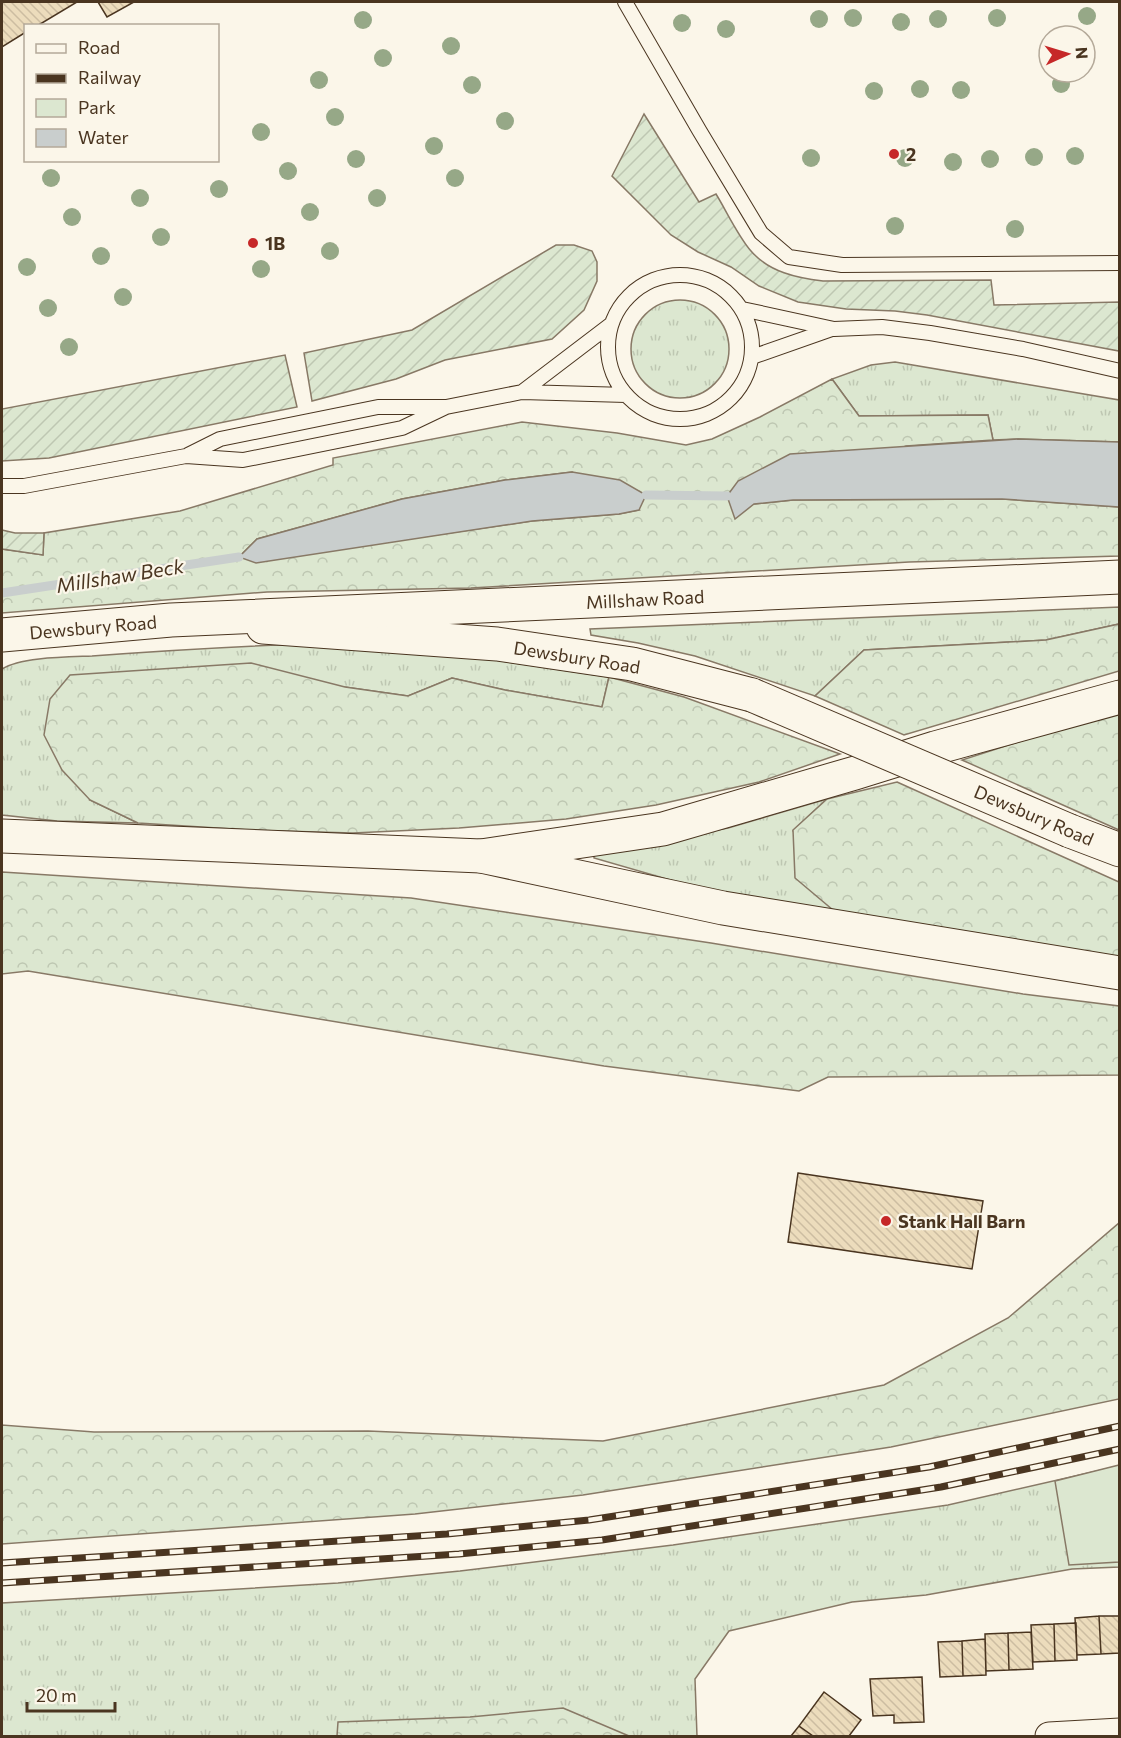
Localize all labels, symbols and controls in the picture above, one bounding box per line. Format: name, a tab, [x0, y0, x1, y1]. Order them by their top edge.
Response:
legend	[24, 24, 219, 162]
north arrow	[1037, 24, 1097, 84]
text: Road	[78, 36, 120, 58]
text: N	[1073, 46, 1092, 60]
text: Railway	[78, 66, 141, 88]
text: Park	[78, 96, 116, 118]
text: Water	[78, 126, 129, 148]
place label: 2	[906, 143, 916, 165]
marker: 2	[887, 147, 901, 161]
place label: 1B	[265, 232, 285, 254]
marker: 1B	[246, 236, 260, 250]
water label: Millshaw Beck	[54, 553, 187, 597]
street label: Millshaw Road	[585, 585, 705, 613]
street label: Dewsbury Road	[28, 610, 158, 644]
street label: Dewsbury Road	[512, 636, 642, 678]
street label: Dewsbury Road	[971, 780, 1097, 850]
place label: Stank Hall Barn	[898, 1210, 1025, 1232]
marker: Stank Hall Barn	[879, 1214, 893, 1228]
scale bar	[27, 1675, 116, 1713]
text: 20 m	[36, 1684, 77, 1706]

